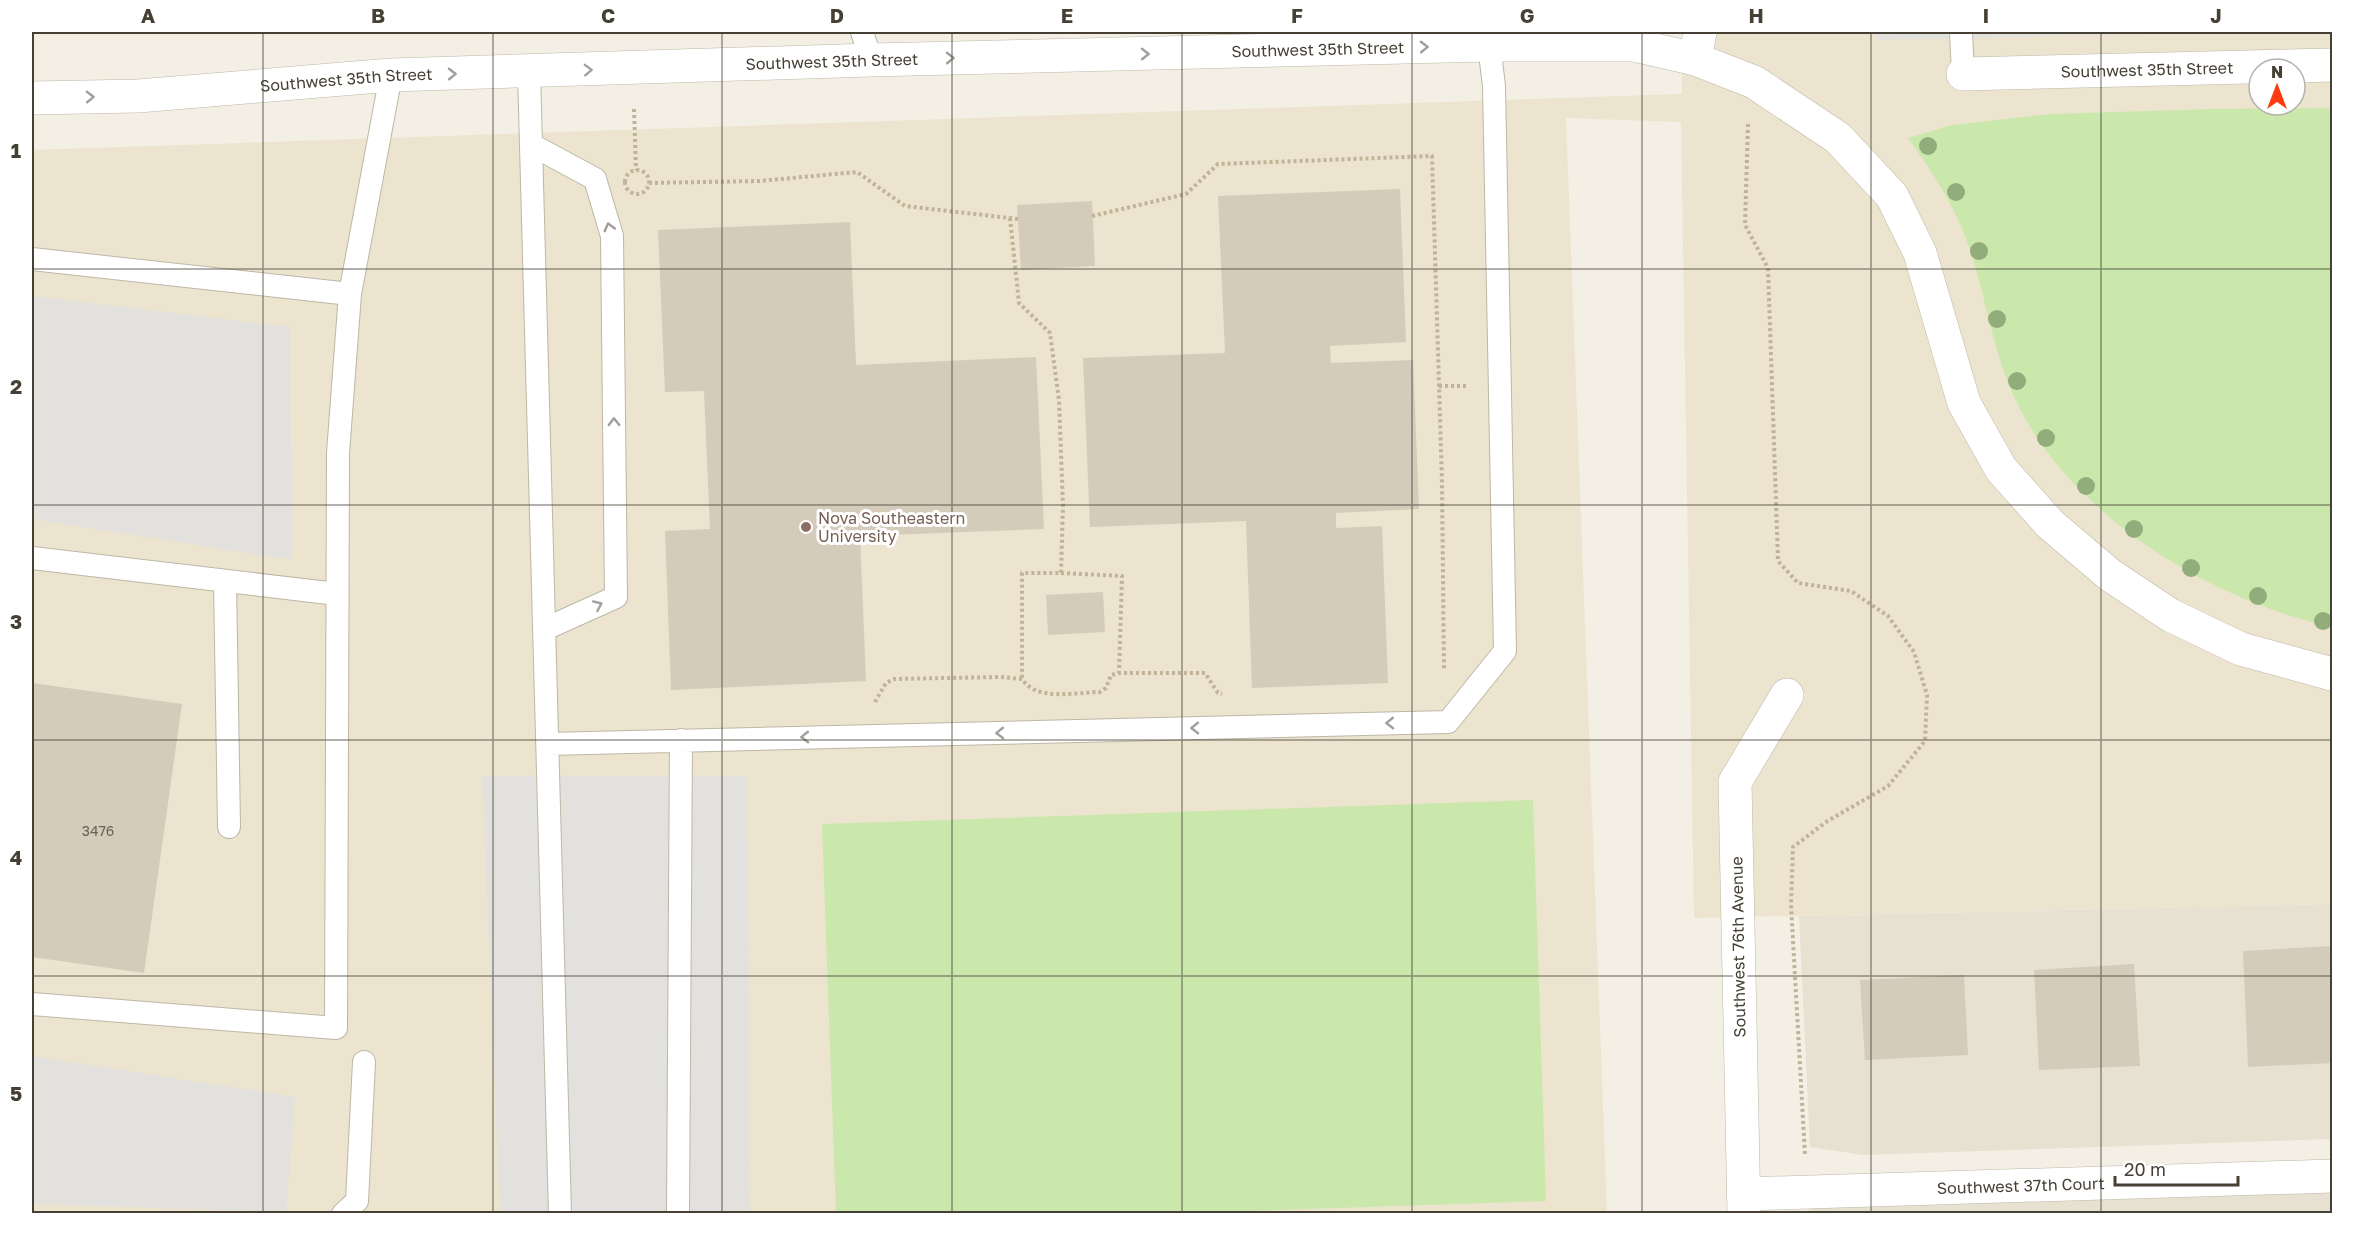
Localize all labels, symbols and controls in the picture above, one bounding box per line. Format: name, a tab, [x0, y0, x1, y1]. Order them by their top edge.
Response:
text: A	[141, 3, 155, 27]
text: B	[371, 3, 385, 27]
text: C	[601, 3, 615, 27]
text: D	[830, 3, 844, 27]
text: E	[1061, 3, 1073, 27]
text: F	[1291, 3, 1303, 27]
text: G	[1520, 3, 1534, 27]
text: H	[1748, 3, 1764, 27]
text: I	[1983, 3, 1989, 27]
text: J	[2210, 3, 2222, 27]
street label: Southwest 35th Street	[1231, 37, 1404, 61]
one-way arrow	[1420, 40, 1429, 53]
one-way arrow	[1141, 47, 1150, 60]
street label: Southwest 35th Street	[745, 49, 919, 74]
one-way arrow	[946, 52, 955, 65]
street label: Southwest 35th Street	[2060, 57, 2234, 82]
north arrow	[2247, 57, 2307, 117]
text: N	[2271, 62, 2283, 82]
one-way arrow	[583, 63, 592, 76]
street label: Southwest 35th Street	[259, 64, 433, 96]
one-way arrow	[448, 67, 457, 80]
one-way arrow	[85, 91, 94, 103]
text: 1	[11, 138, 21, 162]
one-way arrow	[604, 223, 617, 233]
text: 2	[10, 374, 22, 398]
one-way arrow	[608, 418, 620, 427]
place label: Nova Southeastern University	[818, 508, 965, 546]
marker: Nova Southeastern University	[799, 520, 813, 534]
one-way arrow	[592, 600, 603, 612]
text: 3	[10, 609, 22, 633]
one-way arrow	[1385, 717, 1394, 730]
one-way arrow	[1191, 722, 1200, 734]
one-way arrow	[996, 726, 1005, 739]
one-way arrow	[801, 731, 810, 744]
house number: 3476	[82, 822, 114, 839]
text: 4	[10, 845, 22, 869]
street label: Southwest 76th Avenue	[1726, 856, 1750, 1038]
text: 5	[10, 1081, 22, 1105]
scale bar	[2115, 1149, 2238, 1187]
text: 20 m	[2124, 1158, 2166, 1180]
street label: Southwest 37th Court	[1937, 1173, 2105, 1198]

